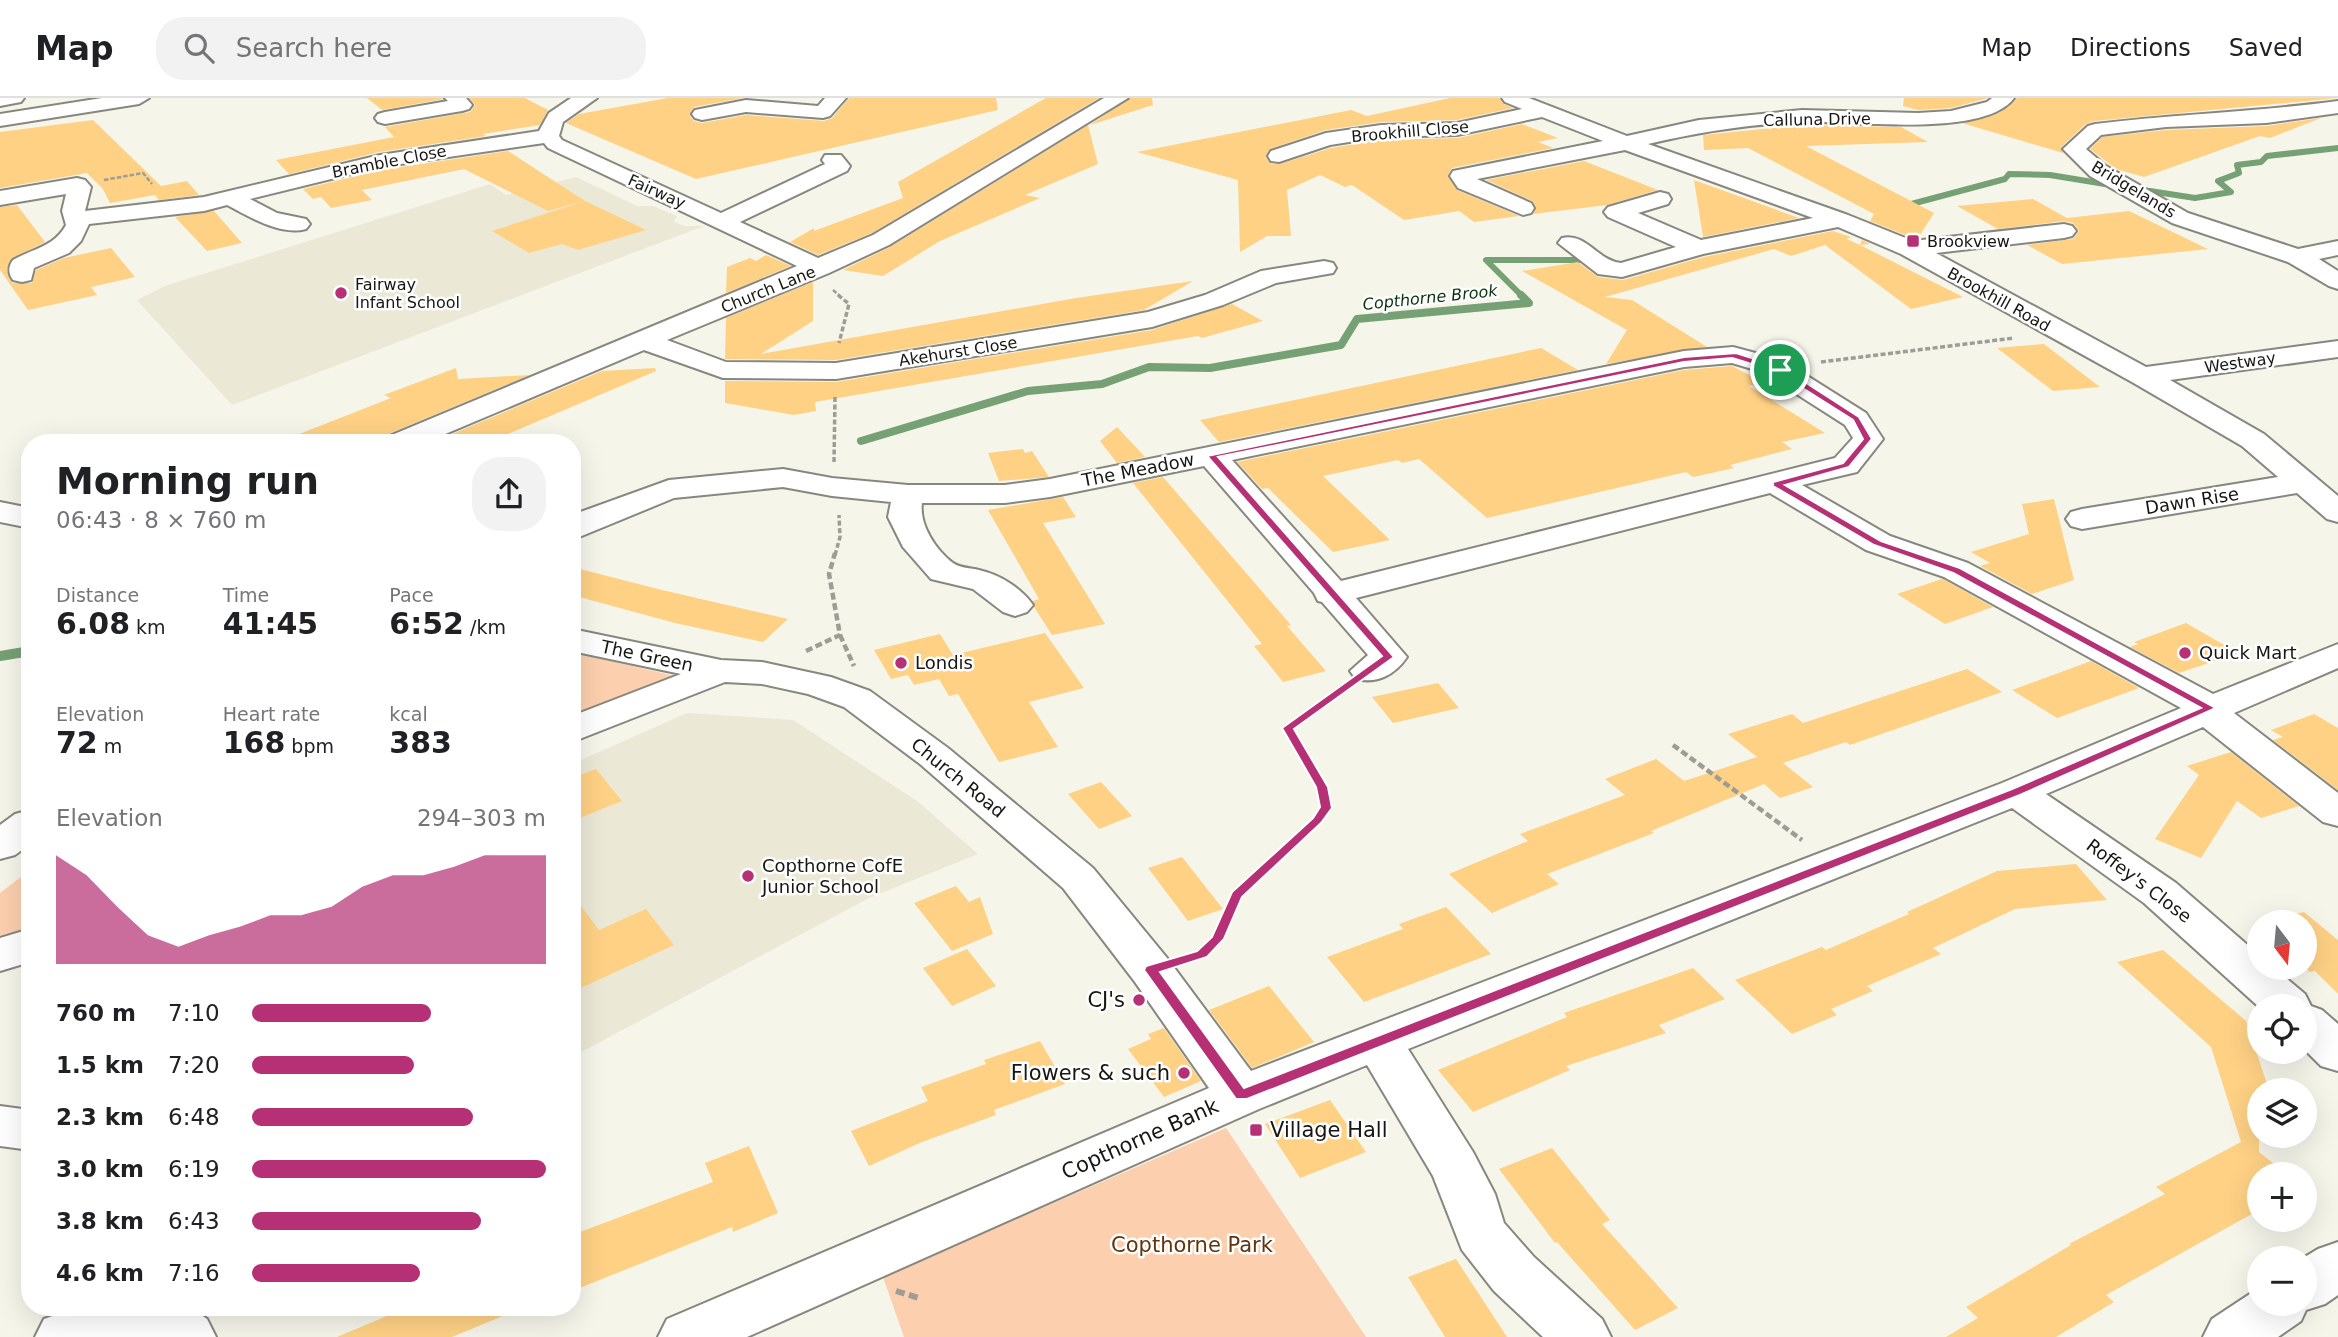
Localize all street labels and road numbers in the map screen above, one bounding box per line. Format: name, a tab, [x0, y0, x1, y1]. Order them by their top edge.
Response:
street label: Calluna Drive	[1763, 109, 1871, 130]
street label: Brookhill Close	[1350, 117, 1470, 146]
street label: Bramble Close	[330, 141, 448, 182]
street label: Bridgelands	[2088, 157, 2179, 222]
street label: Fairway	[625, 170, 688, 213]
street label: Church Lane	[718, 262, 818, 317]
street label: Brookhill Road	[1944, 263, 2054, 336]
street label: Akehurst Close	[898, 333, 1019, 370]
street label: Westway	[2203, 348, 2277, 377]
street label: The Meadow	[1079, 448, 1196, 491]
street label: Dawn Rise	[2144, 483, 2240, 518]
street label: The Green	[598, 635, 695, 676]
street label: Church Road	[907, 733, 1009, 822]
street label: Roffey's Close	[2083, 834, 2196, 927]
street label: Copthorne Bank	[1058, 1093, 1223, 1184]

